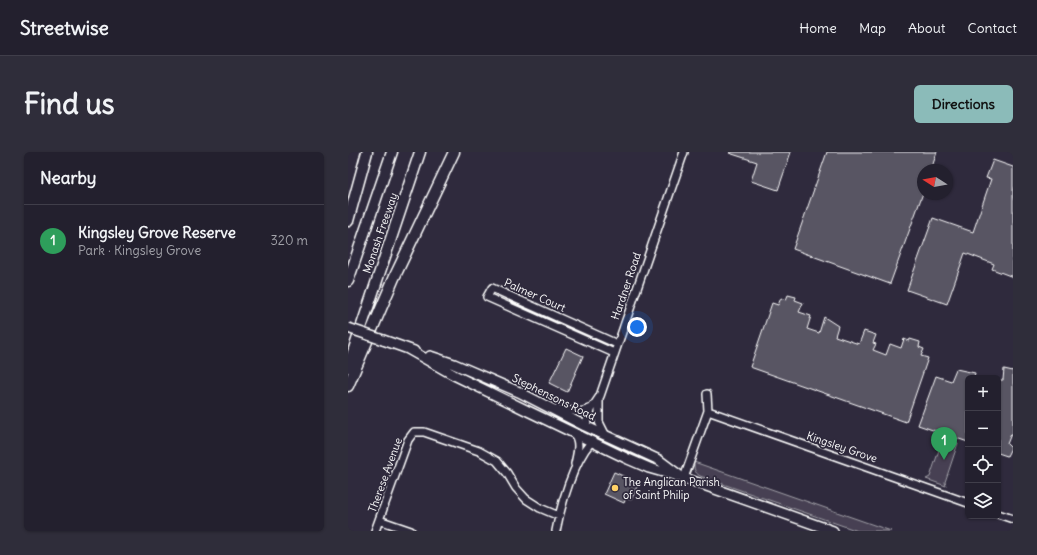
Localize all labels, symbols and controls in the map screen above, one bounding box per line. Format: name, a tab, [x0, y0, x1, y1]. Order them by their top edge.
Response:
text: Streetwise	[20, 16, 109, 40]
text: Home	[799, 19, 837, 37]
text: Map	[859, 19, 886, 37]
text: About	[908, 19, 946, 37]
text: Contact	[968, 19, 1017, 37]
button: Directions	[914, 85, 1013, 123]
text: Find us	[24, 86, 115, 122]
north arrow	[917, 164, 953, 200]
text: Nearby	[40, 167, 96, 189]
street label: Monash Freeway	[360, 191, 400, 275]
text: Kingsley Grove Reserve	[78, 223, 236, 242]
text: 1	[50, 232, 56, 249]
text: 320 m	[270, 232, 308, 249]
text: Park · Kingsley Grove	[78, 242, 201, 259]
street label: Hardner Road	[608, 250, 644, 321]
street label: Palmer Court	[502, 275, 568, 315]
your location	[627, 317, 647, 337]
street label: Stephensons Road	[510, 371, 599, 424]
map controls	[965, 375, 1001, 519]
button: +	[965, 375, 1001, 411]
button: −	[965, 411, 1001, 447]
pin: 1	[931, 427, 957, 460]
street label: Kingsley Grove	[805, 428, 879, 466]
street label: Therese Avenue	[365, 436, 405, 514]
button: locate	[965, 447, 1001, 483]
place label: The Anglican Parish of Saint Philip	[623, 475, 720, 502]
marker: The Anglican Parish of Saint Philip	[610, 483, 620, 493]
button: layers	[965, 483, 1001, 519]

